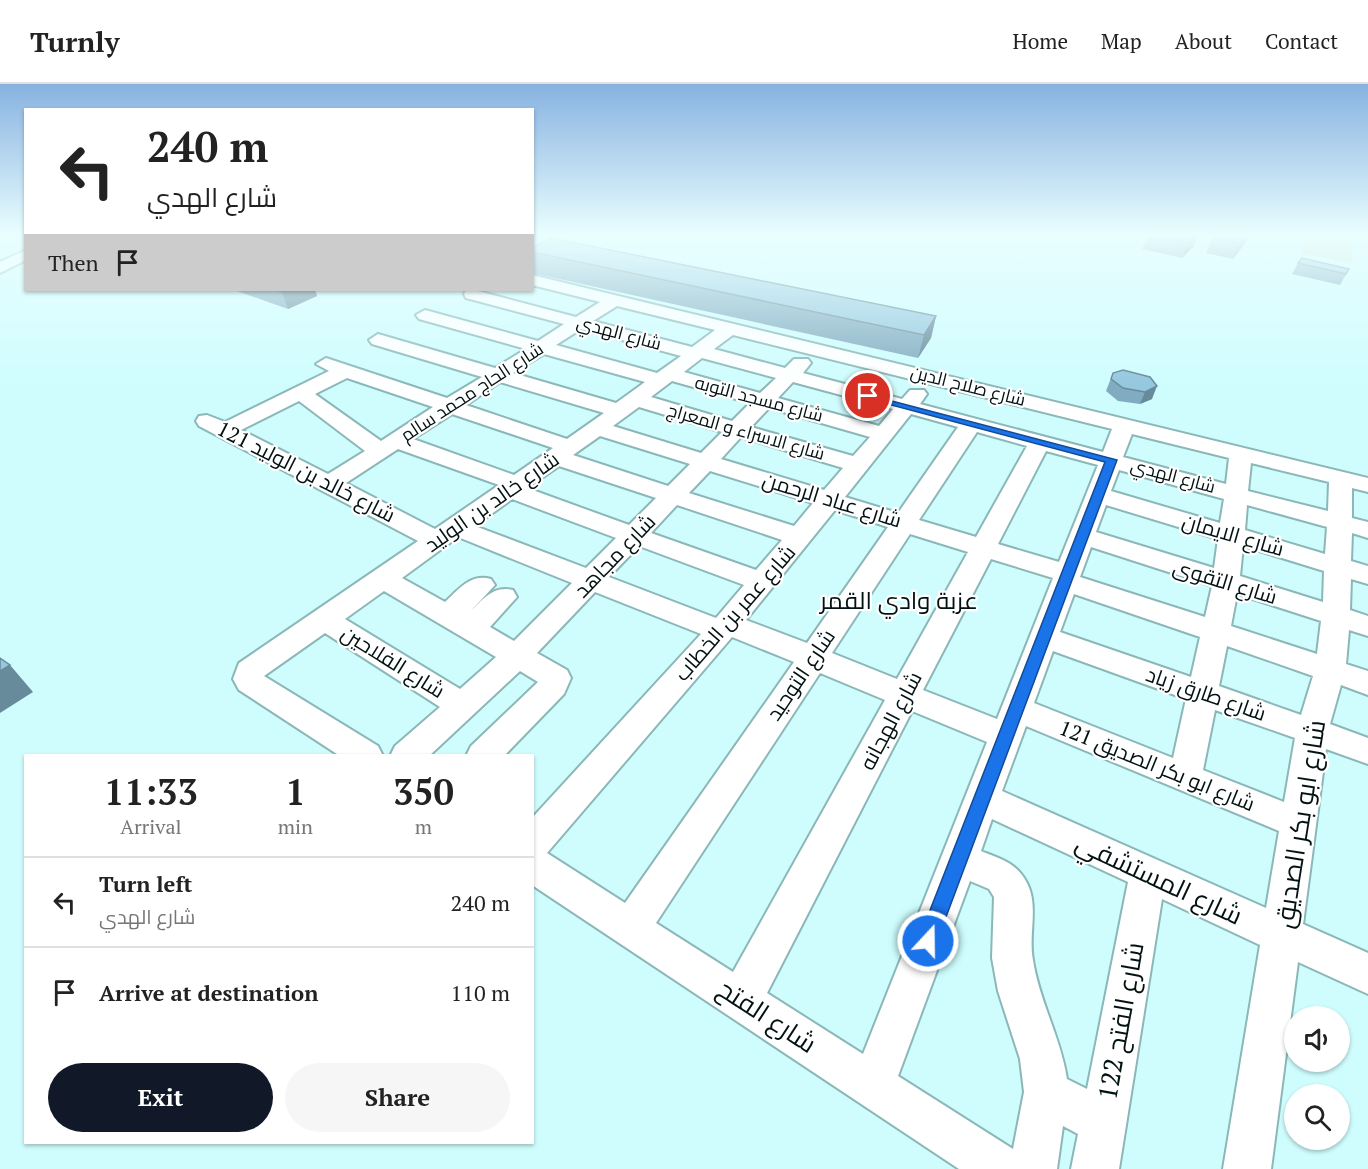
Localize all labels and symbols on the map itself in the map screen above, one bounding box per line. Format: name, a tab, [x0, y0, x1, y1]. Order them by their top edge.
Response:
street label: شارع الهدي	[574, 309, 664, 358]
street label: شارع الحاج محمد سالم	[395, 336, 548, 447]
street label: شارع صلاح الدين	[908, 359, 1028, 412]
street label: شارع مسجد التوبه	[692, 369, 826, 428]
pin	[842, 370, 893, 421]
street label: شارع الاسراء و المعراج	[664, 397, 828, 466]
street label: شارع خالد بن الوليد 121	[212, 414, 400, 529]
street label: شارع خالد بن الوليد	[419, 444, 565, 559]
street label: شارع الهدي	[1128, 452, 1218, 501]
street label: شارع عباد الرحمن	[759, 465, 905, 534]
street label: شارع الايمان	[1179, 506, 1288, 563]
street label: شارع مجاهد	[567, 507, 662, 604]
street label: شارع عمر بن الخطاب	[667, 538, 802, 687]
street label: شارع التقوى	[1169, 552, 1281, 611]
district label: عزبة وادي القمر	[818, 584, 978, 619]
street label: شارع الفلاحين	[336, 618, 451, 705]
street label: شارع التوحيد	[759, 623, 842, 726]
street label: شارع طارق زياد	[1142, 659, 1270, 728]
street label: شارع الهجانه	[852, 666, 929, 775]
street label: شارع ابو بكر الصديق 121	[1055, 713, 1259, 818]
street label: شارع ابو بكر الصديق	[1266, 717, 1333, 931]
street label: شارع المستشفي	[1068, 825, 1248, 936]
position arrow	[896, 909, 960, 973]
street label: شارع الفتح 122	[1089, 939, 1152, 1102]
street label: شارع الفتح	[711, 971, 824, 1061]

